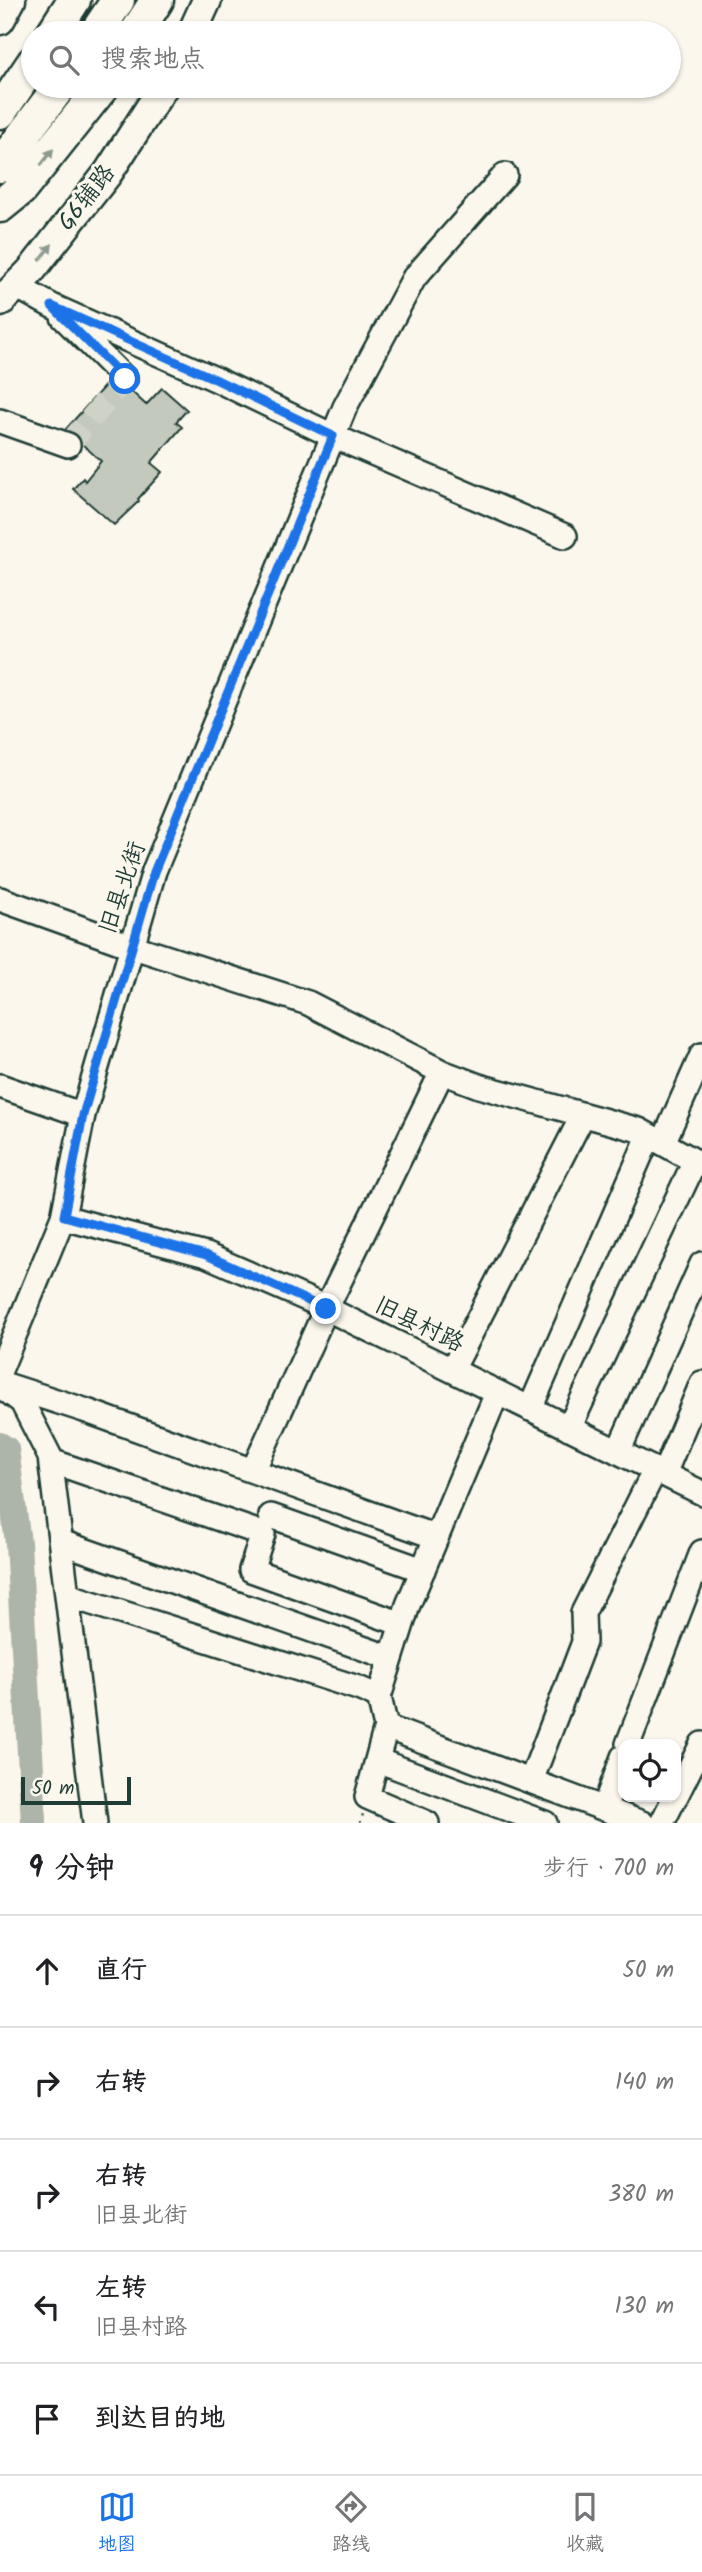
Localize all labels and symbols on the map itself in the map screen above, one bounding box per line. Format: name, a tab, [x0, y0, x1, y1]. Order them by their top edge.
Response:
one-way arrow	[39, 149, 54, 167]
street label: G6辅路	[48, 156, 126, 240]
one-way arrow	[38, 243, 53, 261]
route start	[109, 363, 140, 394]
street label: 旧县北街	[89, 836, 157, 940]
street label: 旧县村路	[367, 1286, 471, 1364]
route end	[310, 1293, 341, 1324]
scale bar	[21, 1774, 131, 1806]

